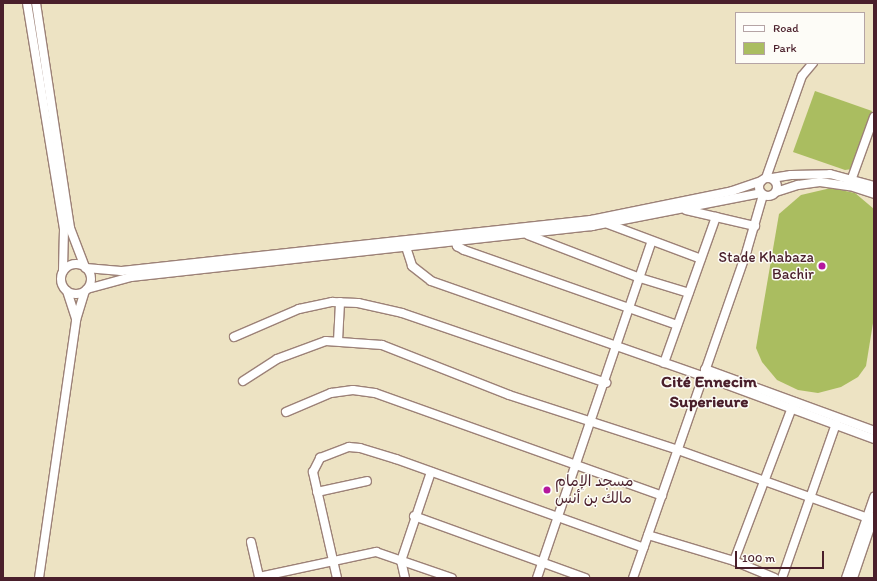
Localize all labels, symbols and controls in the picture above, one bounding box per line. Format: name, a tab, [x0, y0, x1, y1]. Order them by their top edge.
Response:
legend	[735, 12, 865, 64]
text: Road	[773, 21, 799, 35]
text: Park	[773, 41, 797, 55]
place label: Stade Khabaza Bachir	[718, 248, 814, 283]
marker: Stade Khabaza Bachir	[817, 261, 827, 271]
district label: Cité Ennecim Superieure	[661, 372, 757, 412]
place label: مسجد الإمام مالك بن أنس	[555, 472, 633, 507]
marker: مسجد الإمام مالك بن أنس	[542, 485, 552, 495]
scale bar	[737, 543, 826, 569]
text: 100 m	[742, 551, 775, 565]

